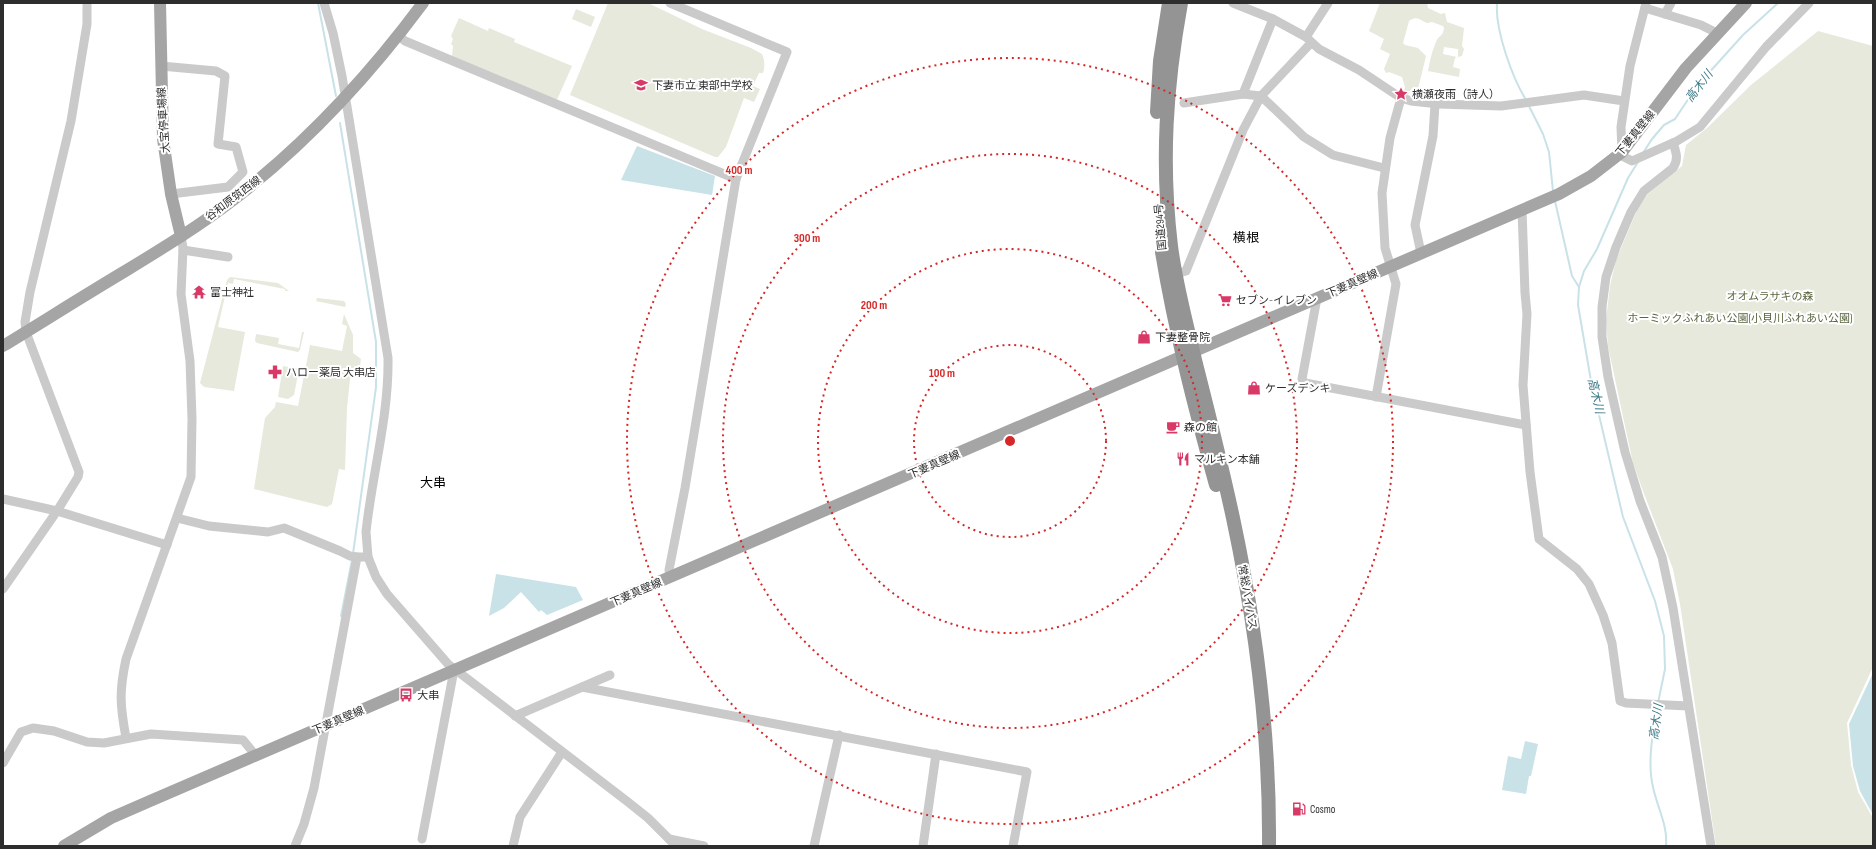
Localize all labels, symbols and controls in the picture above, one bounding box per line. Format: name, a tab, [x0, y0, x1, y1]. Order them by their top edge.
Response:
water label: 高木川	[1682, 66, 1718, 105]
school or university icon: 下妻市立 東部中学校	[633, 77, 649, 93]
place label: 下妻市立 東部中学校	[652, 79, 753, 92]
place icon: 横瀬夜雨（詩人）	[1393, 86, 1409, 102]
street label: 大宝停車場線	[155, 87, 172, 153]
place label: 横瀬夜雨（詩人）	[1412, 88, 1500, 101]
street label: 下妻真壁線	[1613, 108, 1658, 159]
text: 400 m	[726, 163, 752, 178]
street label: 谷和原筑西線	[203, 173, 264, 223]
street label: 国道294号	[1152, 203, 1169, 251]
district label: 横根	[1233, 230, 1259, 246]
text: 300 m	[794, 231, 820, 246]
street label: 下妻真壁線	[1324, 267, 1380, 300]
temple icon: 富士神社	[191, 284, 207, 300]
place label: 富士神社	[210, 286, 254, 299]
park label: オオムラサキの森	[1726, 290, 1814, 303]
supermarket icon: セブン-イレブン	[1217, 292, 1233, 308]
place label: セブン-イレブン	[1236, 294, 1317, 307]
text: 200 m	[861, 298, 887, 313]
park label: ホーミックふれあい公園(小貝川ふれあい公園)	[1628, 312, 1852, 325]
shop icon: 下妻整骨院	[1136, 329, 1152, 345]
place label: 下妻整骨院	[1155, 331, 1210, 344]
pharmacy icon: ハロー薬局 大串店	[267, 364, 283, 380]
place label: ハロー薬局 大串店	[286, 366, 376, 379]
text: 100 m	[929, 366, 955, 381]
water label: 高木川	[1584, 377, 1607, 417]
shop icon: ケーズデンキ	[1246, 380, 1262, 396]
place label: ケーズデンキ	[1265, 382, 1330, 395]
cafe icon: 森の館	[1165, 419, 1181, 435]
place label: 森の館	[1184, 421, 1217, 434]
centre of rings	[1003, 434, 1017, 448]
street label: 下妻真壁線	[906, 448, 962, 481]
restaurant icon: マルキン本舗	[1175, 451, 1191, 467]
place label: マルキン本舗	[1194, 453, 1260, 466]
district label: 大串	[420, 475, 446, 491]
street label: 常総バイパス	[1235, 564, 1260, 631]
street label: 下妻真壁線	[608, 576, 664, 609]
bus stop icon: 大串	[398, 687, 414, 703]
place label: 大串	[417, 689, 439, 702]
water label: 高木川	[1647, 701, 1667, 741]
street label: 下妻真壁線	[310, 704, 366, 737]
fuel station icon: Cosmo	[1291, 801, 1307, 817]
place label: Cosmo	[1310, 803, 1336, 816]

